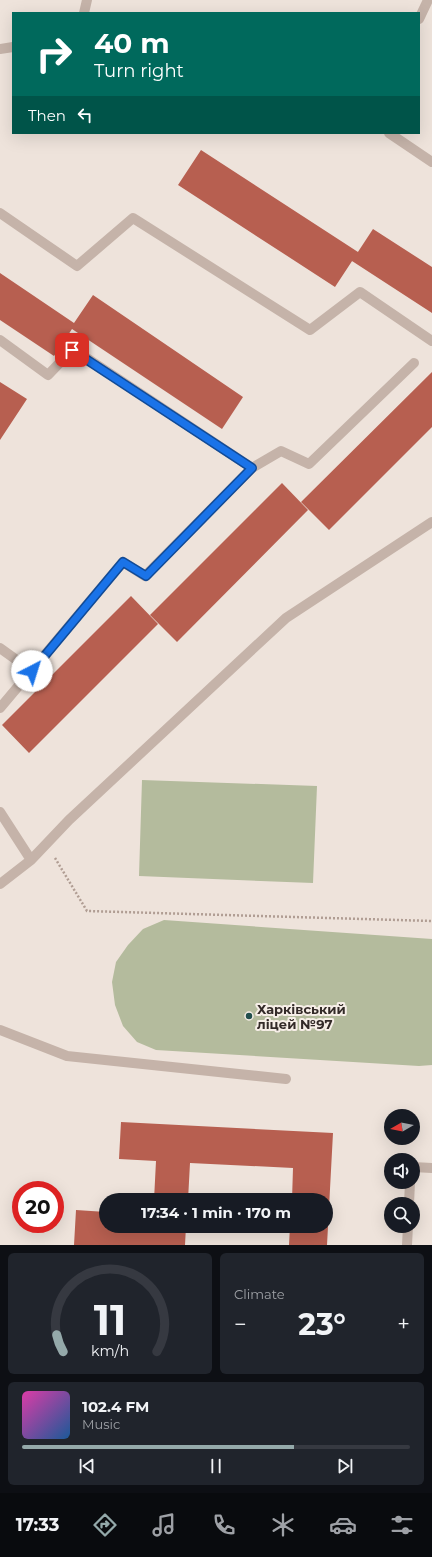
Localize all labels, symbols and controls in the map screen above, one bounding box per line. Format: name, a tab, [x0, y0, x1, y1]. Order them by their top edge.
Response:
text: 40 m	[94, 26, 170, 60]
icon: right	[28, 28, 80, 80]
text: Turn right	[94, 60, 184, 82]
icon: left	[74, 104, 96, 126]
text: Then	[28, 106, 66, 125]
pin	[55, 333, 89, 367]
icon: arrive	[61, 339, 83, 361]
position arrow	[11, 650, 53, 692]
place label: Харківський ліцей №97	[257, 1001, 346, 1032]
marker: Харківський ліцей №97	[244, 1011, 254, 1021]
north arrow	[384, 1109, 420, 1145]
map controls	[384, 1109, 420, 1233]
button: sound	[384, 1153, 420, 1189]
speed limit sign: 20	[12, 1181, 64, 1233]
button: search	[384, 1197, 420, 1233]
text: 17:34 · 1 min · 170 m	[141, 1203, 291, 1222]
text: Climate	[234, 1286, 285, 1302]
text: 11	[94, 1294, 126, 1344]
text: 23°	[298, 1306, 346, 1343]
text: −	[234, 1311, 247, 1338]
text: +	[397, 1311, 410, 1338]
text: km/h	[91, 1341, 129, 1359]
text: 102.4 FM	[82, 1397, 149, 1416]
text: Music	[82, 1416, 120, 1432]
icon: previous	[76, 1455, 98, 1477]
icon: pause	[205, 1455, 227, 1477]
icon: next	[334, 1455, 356, 1477]
icon: directions	[91, 1511, 119, 1539]
icon: music	[150, 1511, 178, 1539]
icon: phone	[210, 1511, 238, 1539]
icon: climate	[269, 1511, 297, 1539]
icon: car	[329, 1511, 357, 1539]
icon: filters	[388, 1511, 416, 1539]
text: 17:33	[16, 1514, 60, 1536]

